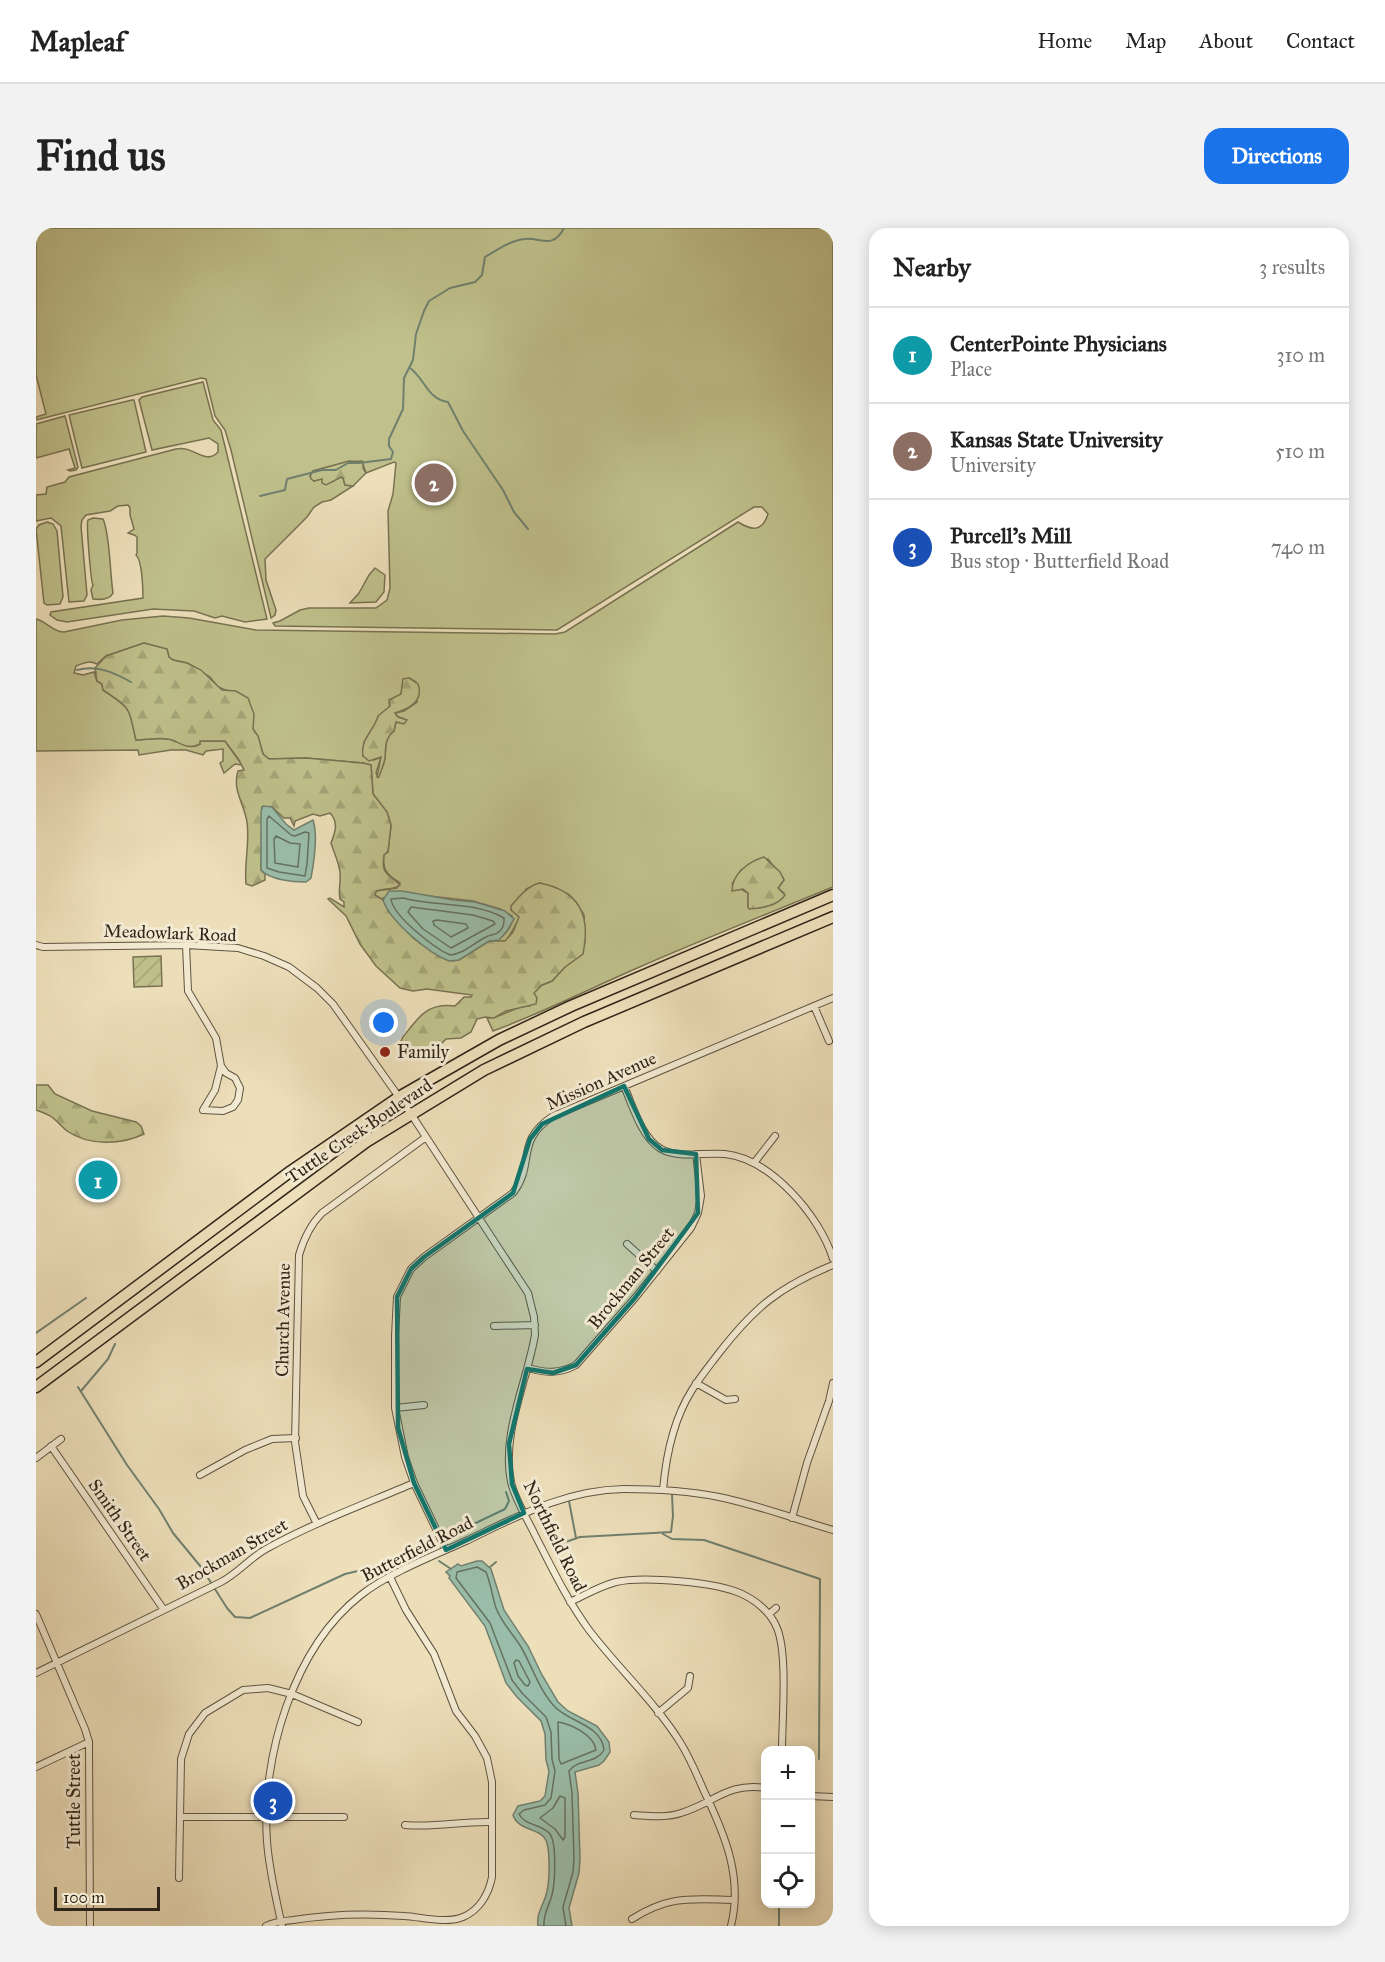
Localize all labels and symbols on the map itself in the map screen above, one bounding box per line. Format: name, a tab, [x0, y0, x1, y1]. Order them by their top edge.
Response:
pin: 2	[414, 460, 454, 506]
street label: Meadowlark Road	[103, 920, 237, 946]
your location	[369, 1008, 398, 1037]
place label: Family	[397, 1041, 450, 1063]
marker: Family	[378, 1045, 392, 1059]
street label: Mission Avenue	[542, 1047, 660, 1115]
street label: Tuttle Creek Boulevard	[282, 1074, 436, 1188]
pin: 1	[78, 1158, 118, 1202]
street label: Brockman Street	[583, 1222, 679, 1333]
street label: Church Avenue	[271, 1263, 295, 1377]
street label: Smith Street	[84, 1475, 157, 1566]
street label: Northfield Road	[519, 1477, 591, 1595]
street label: Butterfield Road	[357, 1511, 477, 1587]
street label: Brockman Street	[172, 1513, 292, 1595]
street label: Tuttle Street	[63, 1753, 85, 1849]
pin: 3	[254, 1778, 292, 1824]
scale bar	[54, 1884, 160, 1912]

